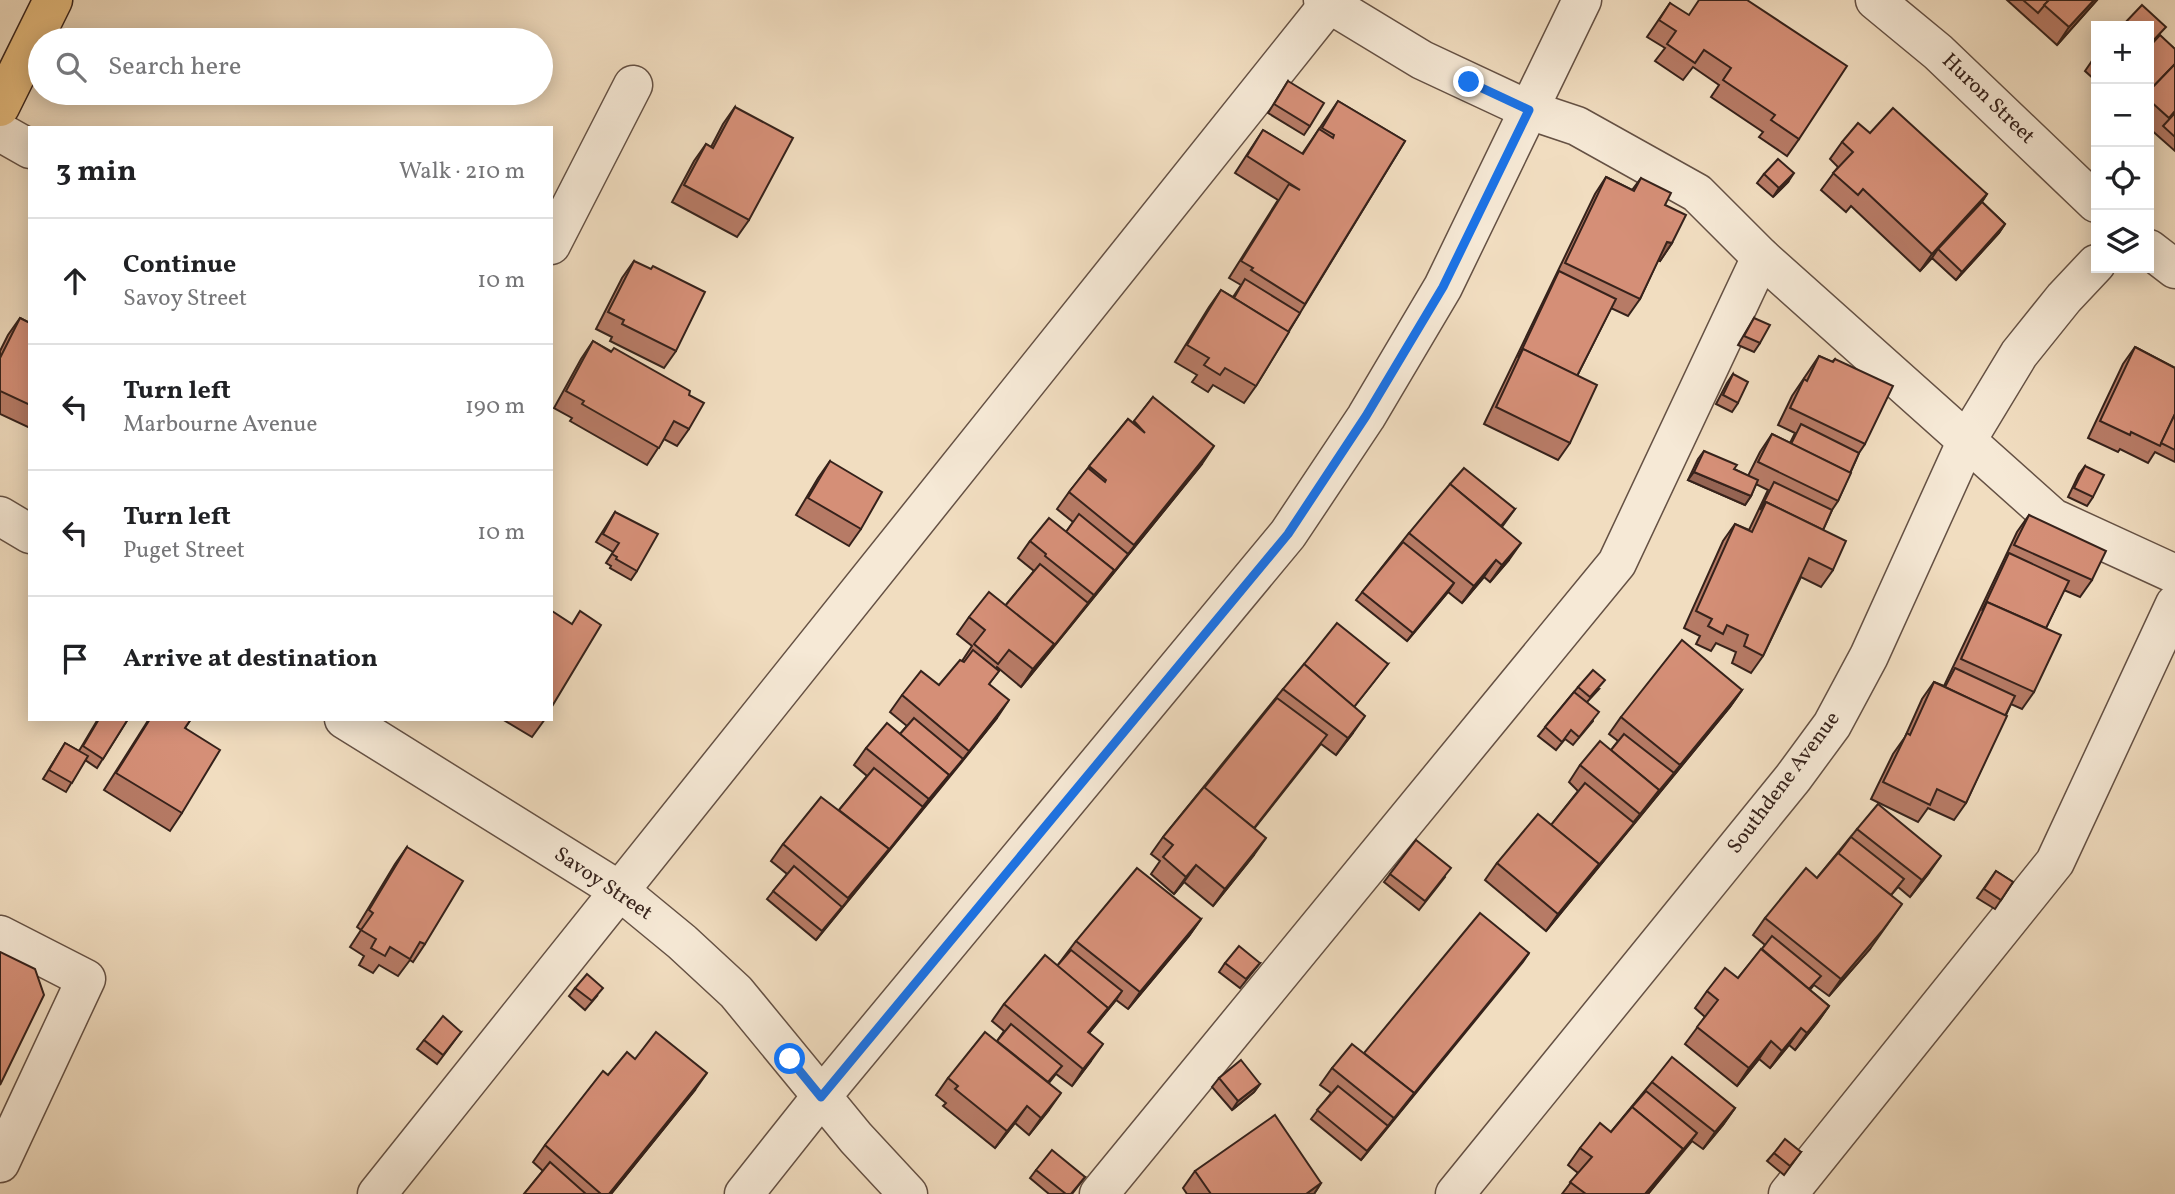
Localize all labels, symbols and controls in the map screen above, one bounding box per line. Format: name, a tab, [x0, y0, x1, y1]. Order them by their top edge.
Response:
map controls	[2091, 21, 2154, 273]
button: +	[2091, 21, 2154, 84]
search box	[28, 28, 553, 105]
street label: Huron Street	[1935, 47, 2041, 151]
icon: search	[52, 48, 90, 86]
text: Search here	[108, 49, 241, 85]
route end	[1453, 66, 1484, 97]
button: −	[2091, 84, 2154, 147]
button: locate	[2091, 147, 2154, 210]
text: 3 min	[56, 151, 137, 193]
text: Walk · 210 m	[399, 156, 525, 188]
button: layers	[2091, 210, 2154, 273]
text: Continue	[123, 247, 236, 283]
icon: ahead	[56, 262, 94, 300]
text: 10 m	[477, 265, 525, 297]
text: Savoy Street	[123, 283, 247, 315]
text: Turn left	[123, 373, 231, 409]
icon: left	[56, 388, 94, 426]
text: 190 m	[465, 391, 525, 423]
text: Marbourne Avenue	[123, 409, 317, 441]
text: Turn left	[123, 499, 231, 535]
icon: left	[56, 514, 94, 552]
text: 10 m	[477, 517, 525, 549]
text: Puget Street	[123, 535, 245, 567]
icon: arrive	[56, 640, 94, 678]
text: Arrive at destination	[123, 641, 378, 677]
street label: Southdene Avenue	[1721, 706, 1847, 860]
street label: Savoy Street	[548, 840, 658, 928]
route start	[774, 1043, 805, 1074]

